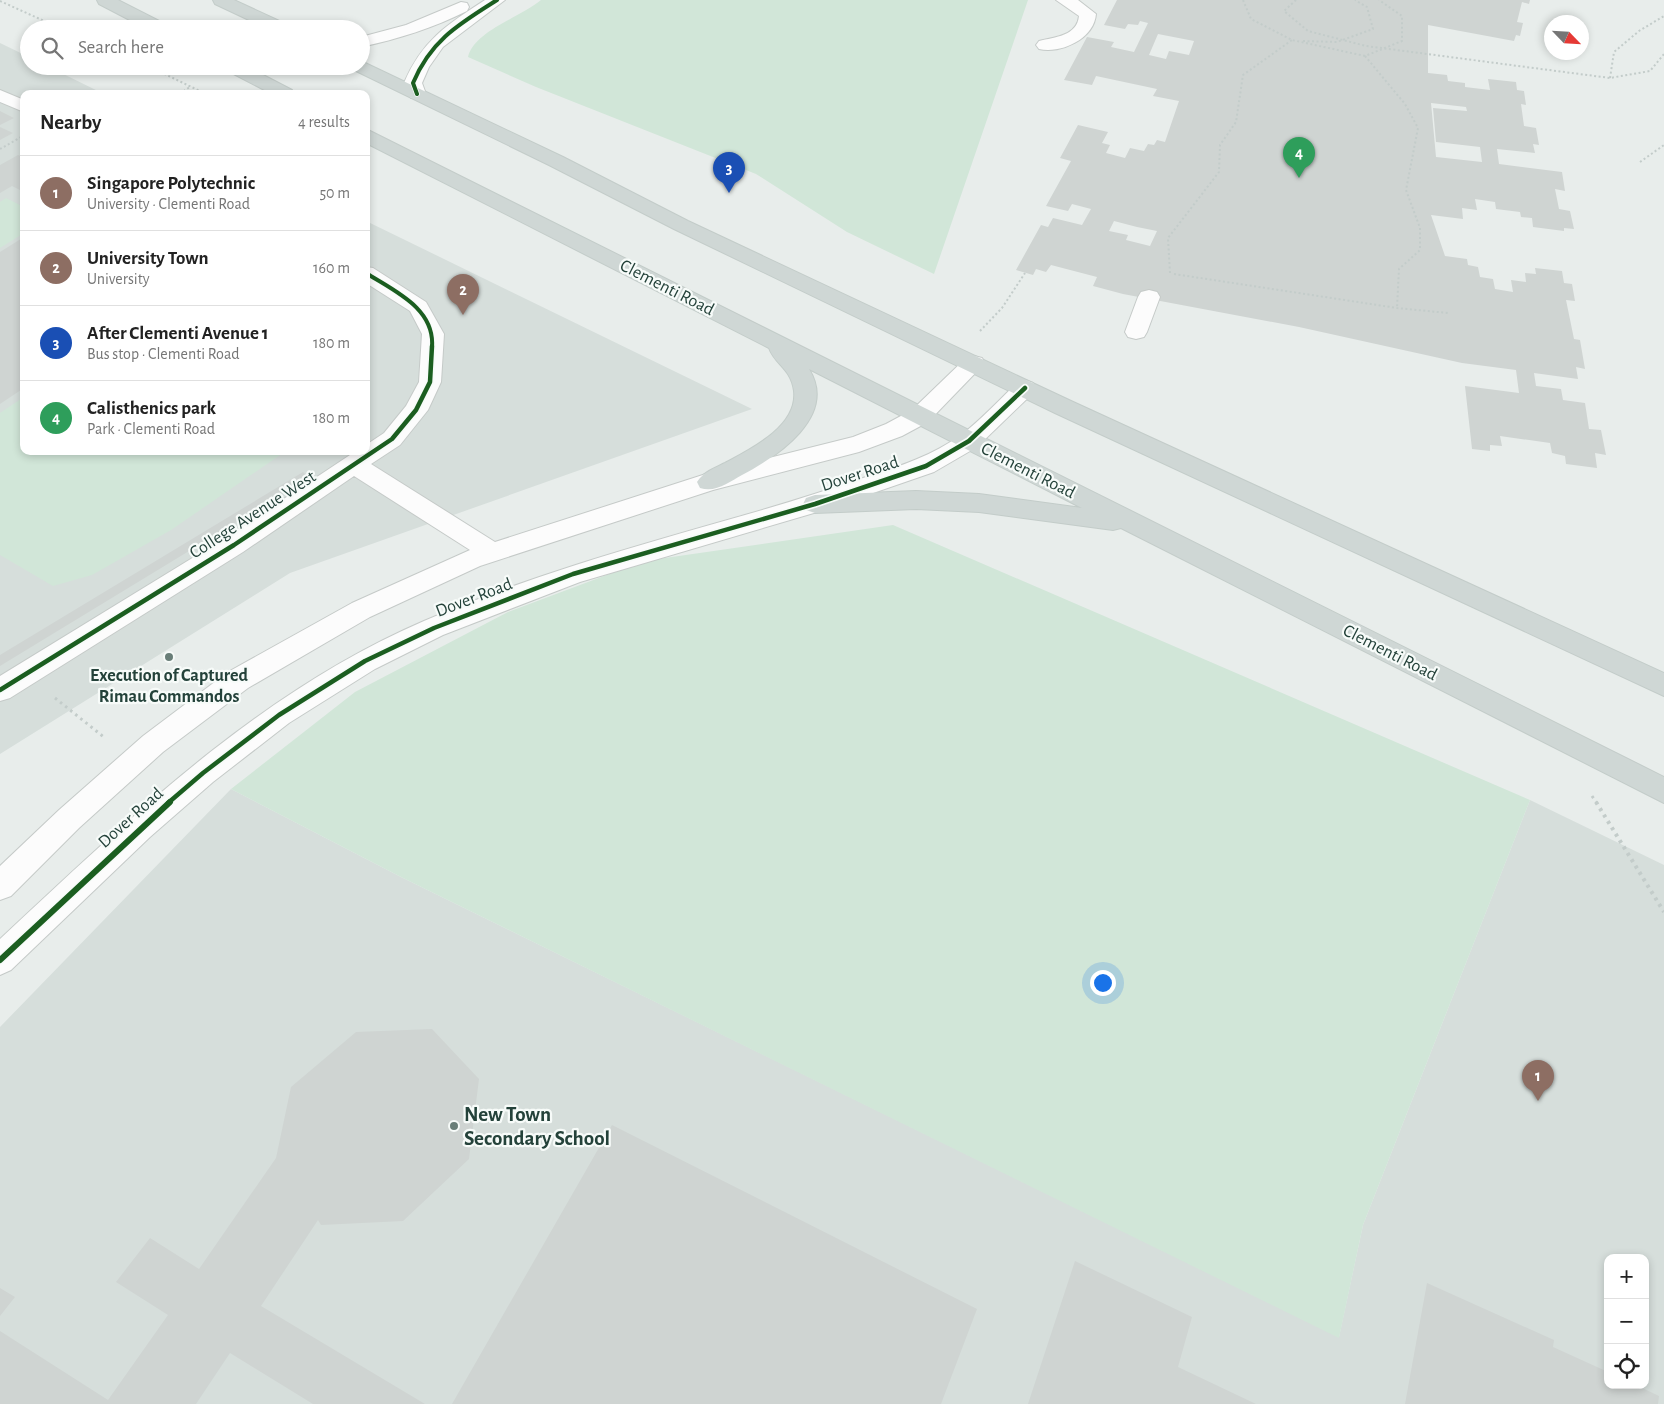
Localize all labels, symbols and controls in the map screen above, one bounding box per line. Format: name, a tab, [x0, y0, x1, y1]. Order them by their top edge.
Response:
north arrow	[1544, 15, 1589, 60]
search box	[20, 20, 370, 75]
icon: search	[38, 34, 66, 62]
text: Search here	[78, 38, 164, 57]
text: Nearby	[40, 112, 101, 133]
text: 4 results	[298, 114, 350, 130]
pin: 4	[1283, 137, 1315, 178]
pin: 3	[713, 152, 745, 193]
text: Singapore Polytechnic	[87, 174, 255, 193]
text: 1	[53, 185, 59, 201]
text: 50 m	[319, 185, 350, 201]
text: University · Clementi Road	[87, 196, 250, 212]
text: University Town	[87, 249, 209, 268]
street label: Clementi Road	[617, 257, 717, 319]
text: 2	[52, 260, 60, 276]
text: 160 m	[313, 260, 350, 276]
text: University	[87, 271, 150, 287]
pin: 2	[447, 274, 479, 315]
text: After Clementi Avenue 1	[87, 324, 269, 343]
text: 3	[53, 335, 59, 351]
text: 180 m	[313, 335, 350, 351]
text: Bus stop · Clementi Road	[87, 346, 240, 362]
text: Calisthenics park	[87, 399, 216, 418]
text: 4	[52, 410, 60, 426]
text: 180 m	[313, 410, 350, 426]
text: Park · Clementi Road	[87, 421, 215, 437]
street label: Clementi Road	[978, 440, 1078, 502]
street label: Dover Road	[819, 453, 901, 495]
street label: College Avenue West	[187, 467, 319, 562]
street label: Dover Road	[433, 575, 515, 621]
street label: Clementi Road	[1340, 622, 1440, 684]
marker: Execution of Captured Rimau Commandos	[163, 651, 175, 663]
place label: Execution of Captured Rimau Commandos	[90, 667, 248, 706]
street label: Dover Road	[95, 784, 167, 852]
your location	[1090, 970, 1116, 996]
pin: 1	[1522, 1060, 1554, 1101]
place label: New Town Secondary School	[464, 1104, 610, 1149]
marker: New Town Secondary School	[448, 1120, 460, 1132]
map controls	[1604, 1254, 1649, 1389]
button: +	[1604, 1254, 1649, 1299]
button: −	[1604, 1299, 1649, 1344]
button: locate	[1604, 1344, 1649, 1389]

